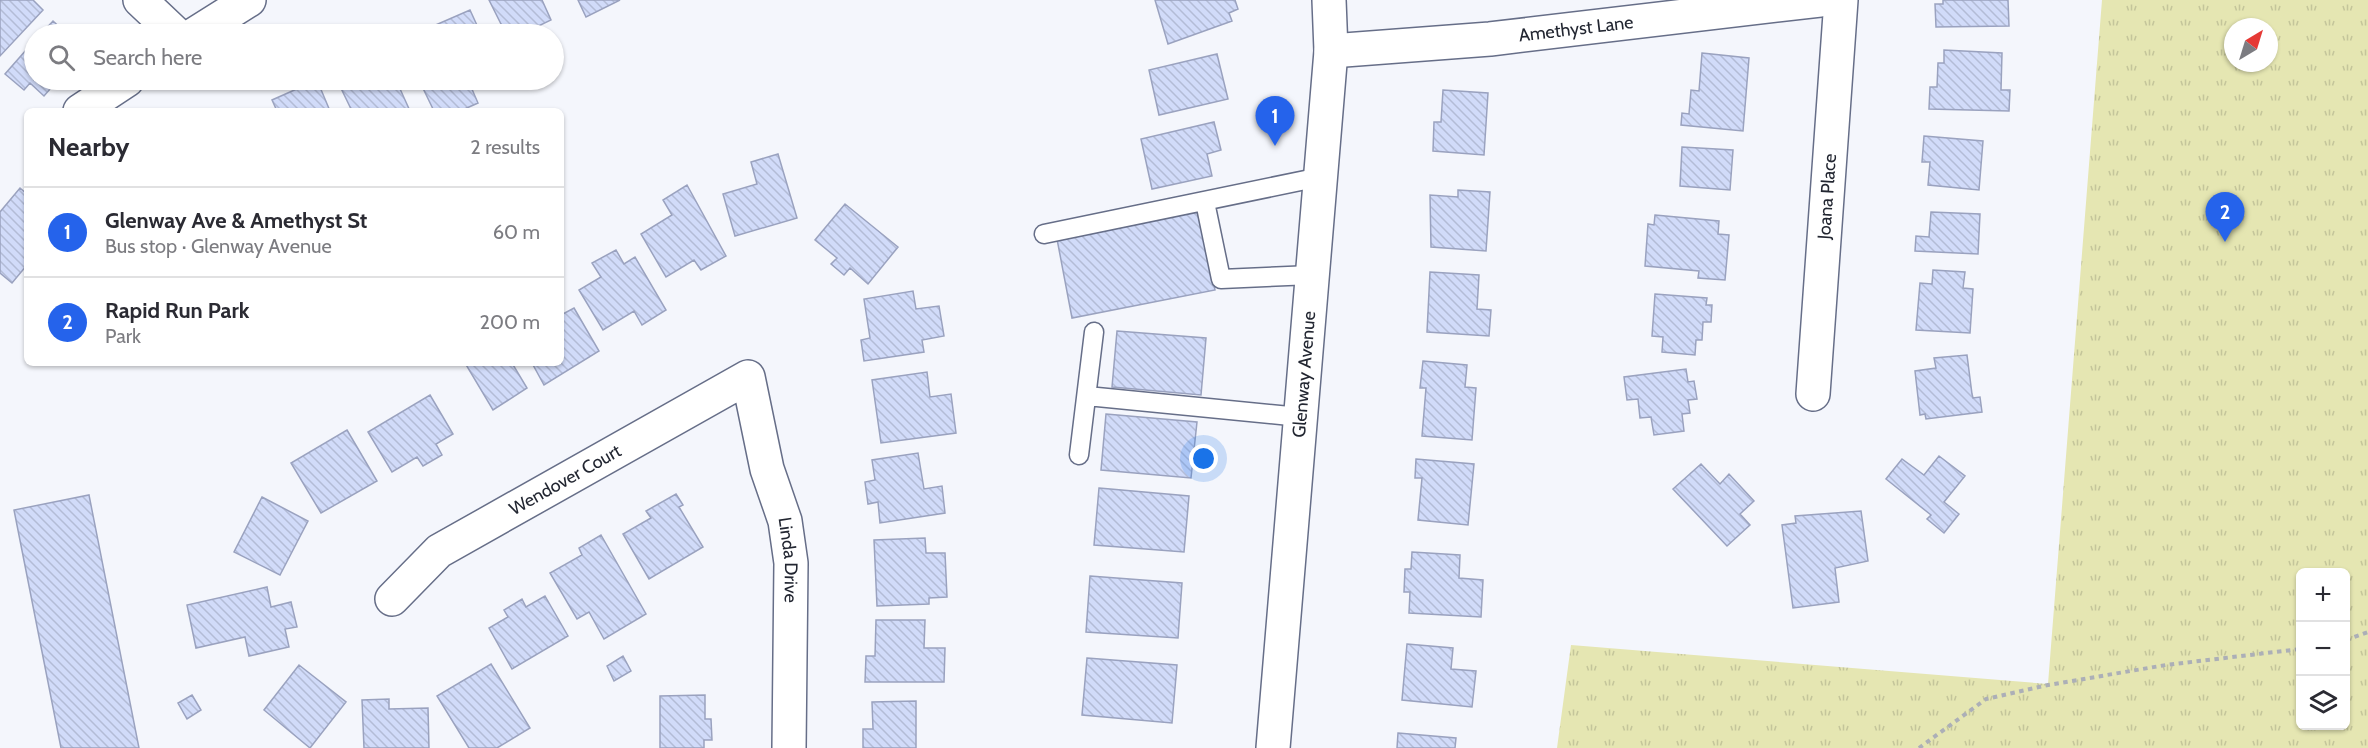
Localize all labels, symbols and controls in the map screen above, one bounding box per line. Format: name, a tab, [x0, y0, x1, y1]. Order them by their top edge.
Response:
street label: Amethyst Lane	[1517, 11, 1634, 47]
north arrow	[2224, 18, 2278, 72]
search box	[24, 24, 564, 90]
icon: search	[45, 41, 78, 74]
text: Search here	[93, 44, 202, 71]
pin: 1	[1256, 96, 1294, 146]
text: Nearby	[48, 131, 129, 163]
text: 2 results	[470, 135, 540, 159]
street label: Joana Place	[1813, 153, 1841, 241]
pin: 2	[2206, 192, 2244, 242]
text: Glenway Ave & Amethyst St	[105, 207, 367, 234]
text: 1	[64, 220, 71, 244]
text: 60 m	[493, 220, 540, 244]
text: Bus stop · Glenway Avenue	[105, 234, 332, 258]
text: Rapid Run Park	[105, 297, 249, 324]
text: 2	[62, 310, 73, 334]
text: 200 m	[480, 310, 540, 334]
street label: Glenway Avenue	[1288, 310, 1320, 438]
text: Park	[105, 324, 141, 348]
street label: Wendover Court	[505, 440, 625, 520]
your location	[1189, 444, 1218, 473]
street label: Linda Drive	[774, 516, 802, 603]
map controls	[2296, 568, 2350, 730]
button: +	[2296, 568, 2350, 622]
button: −	[2296, 622, 2350, 676]
button: layers	[2296, 676, 2350, 730]

